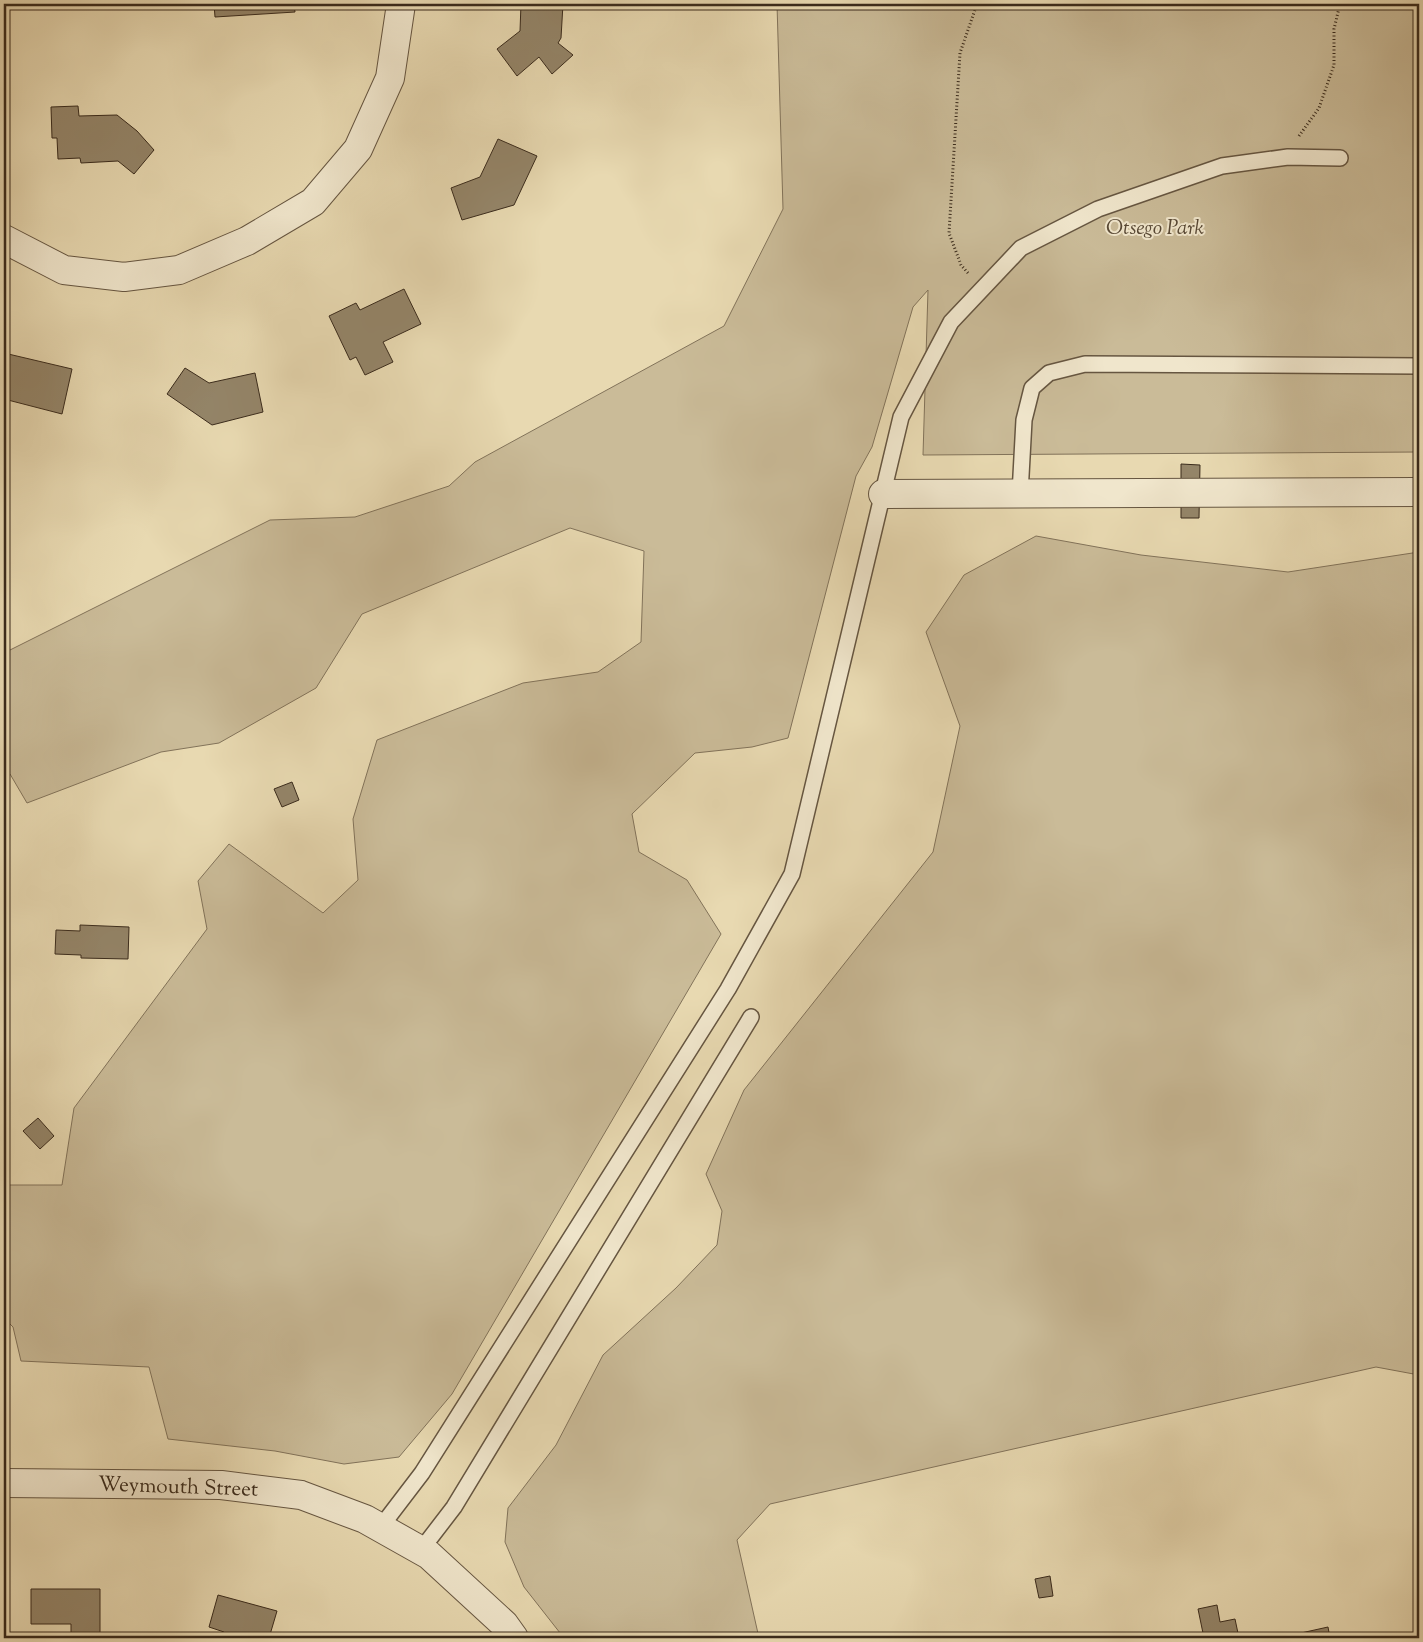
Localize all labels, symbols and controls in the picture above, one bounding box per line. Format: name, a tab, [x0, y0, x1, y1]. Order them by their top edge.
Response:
park label: Otsego Park	[1106, 214, 1204, 244]
street label: Weymouth Street	[97, 1470, 259, 1506]

